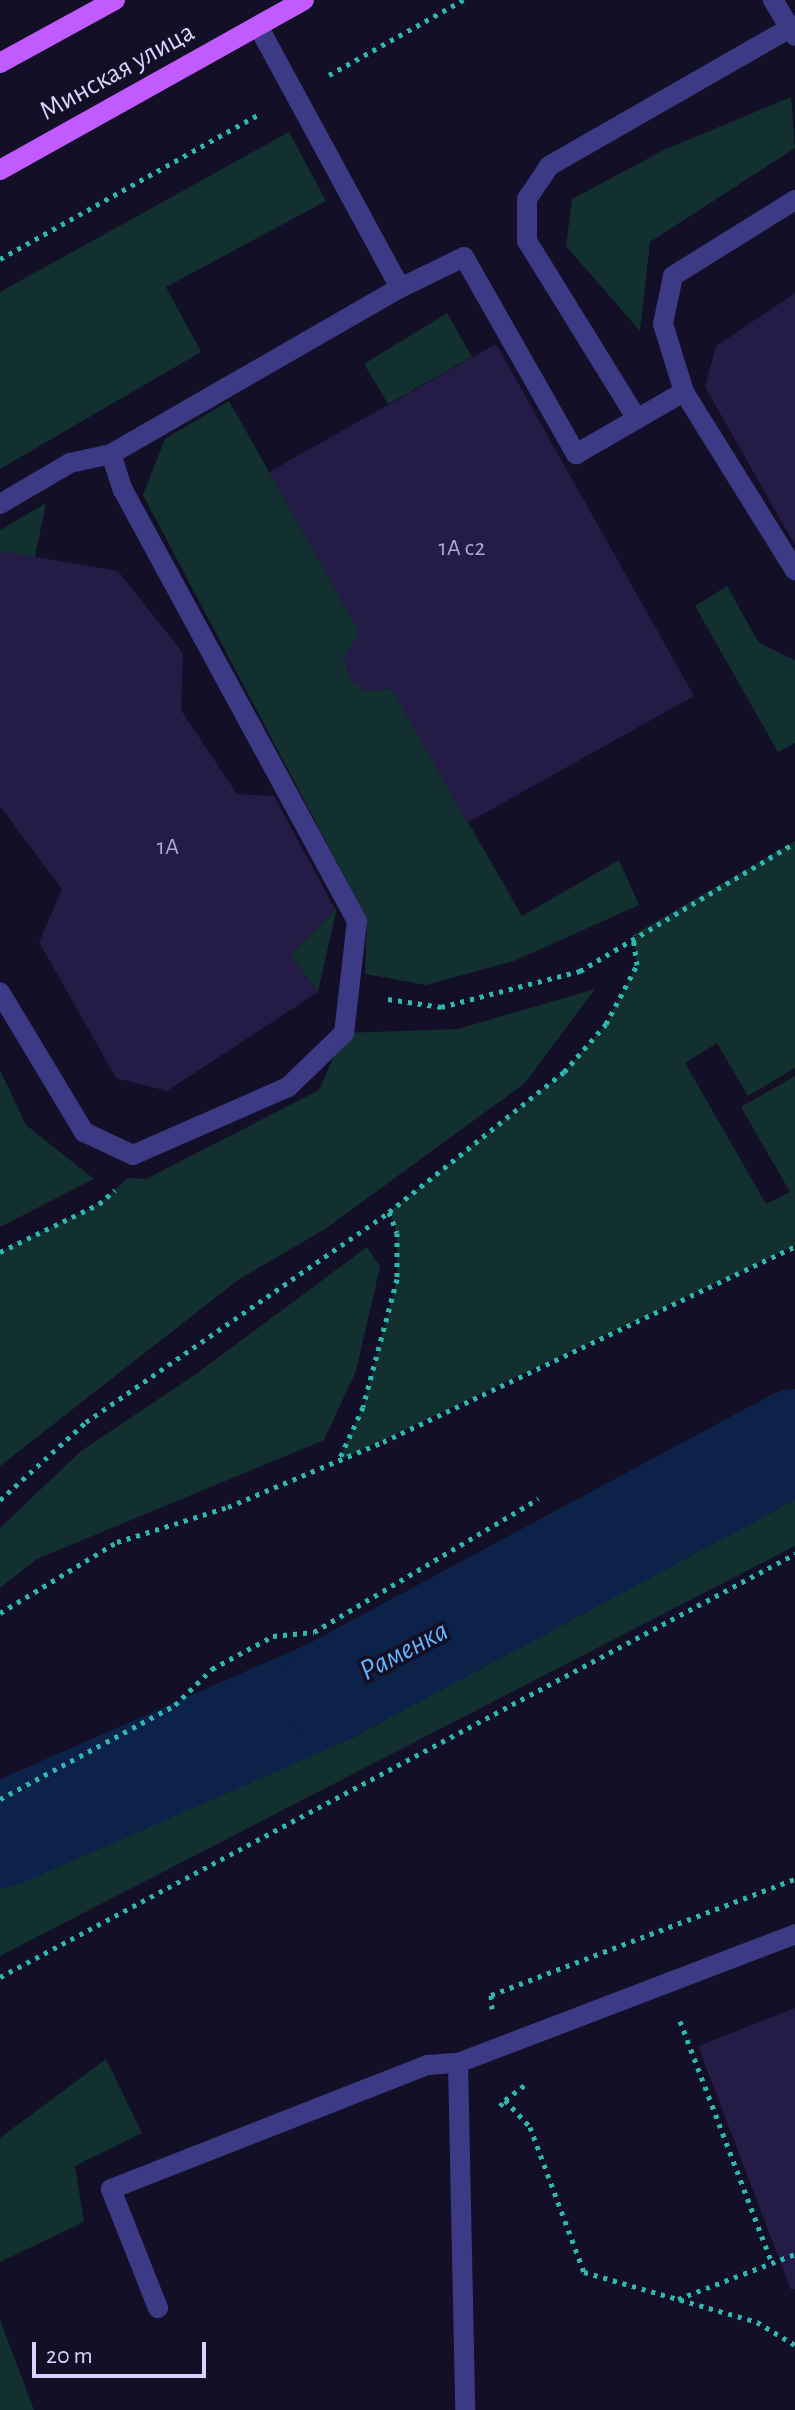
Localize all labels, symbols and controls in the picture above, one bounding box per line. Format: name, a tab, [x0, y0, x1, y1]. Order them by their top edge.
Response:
street label: Минская улица	[33, 16, 201, 128]
house number: 1А с2	[439, 535, 485, 563]
house number: 1А	[157, 834, 179, 862]
water label: Раменка	[353, 1613, 455, 1689]
scale bar	[36, 2326, 210, 2376]
text: 20 m	[46, 2344, 93, 2368]

